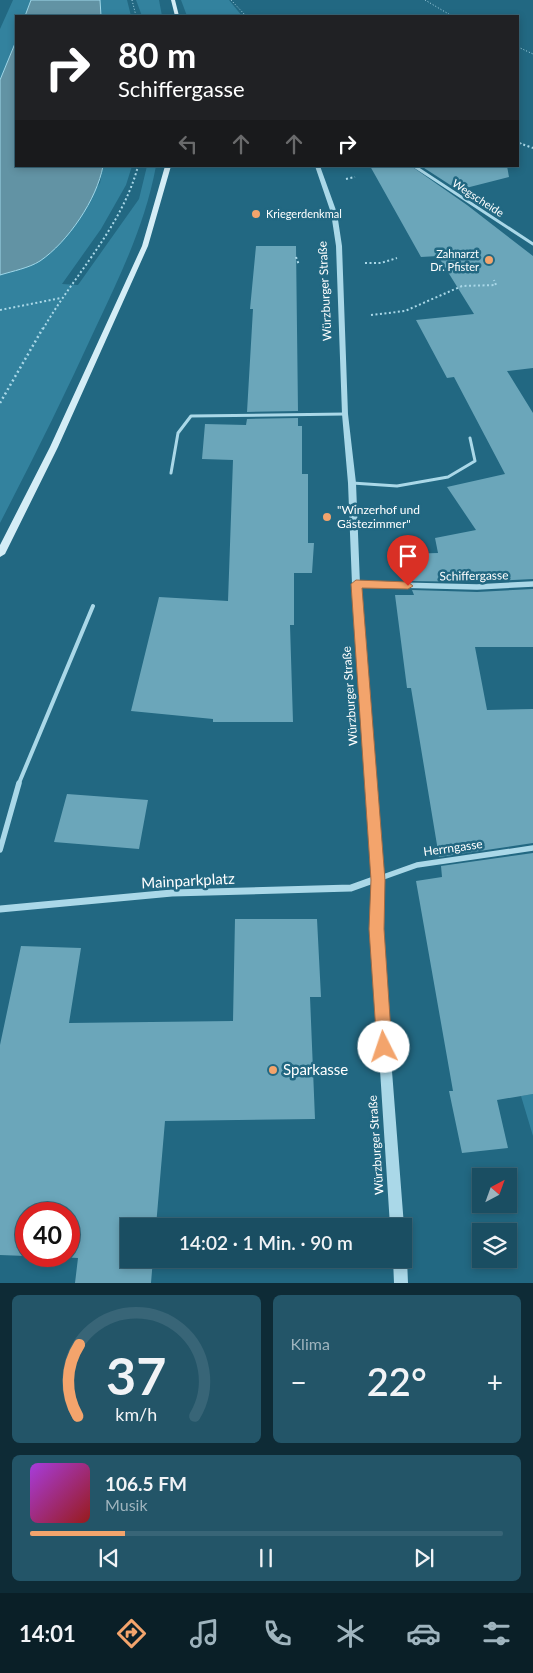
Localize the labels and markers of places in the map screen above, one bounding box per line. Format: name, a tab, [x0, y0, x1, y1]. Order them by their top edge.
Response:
place label: Kriegerdenkmal	[266, 207, 342, 220]
marker: Kriegerdenkmal	[250, 208, 262, 220]
place label: Zahnarzt Dr. Pfister	[430, 247, 479, 273]
marker: Zahnarzt Dr. Pfister	[483, 254, 495, 266]
place label: "Winzerhof und Gästezimmer"	[337, 502, 420, 531]
marker: "Winzerhof und Gästezimmer"	[321, 511, 333, 523]
pin	[387, 535, 429, 586]
place label: Sparkasse	[283, 1060, 348, 1078]
marker: Sparkasse	[267, 1064, 279, 1076]

